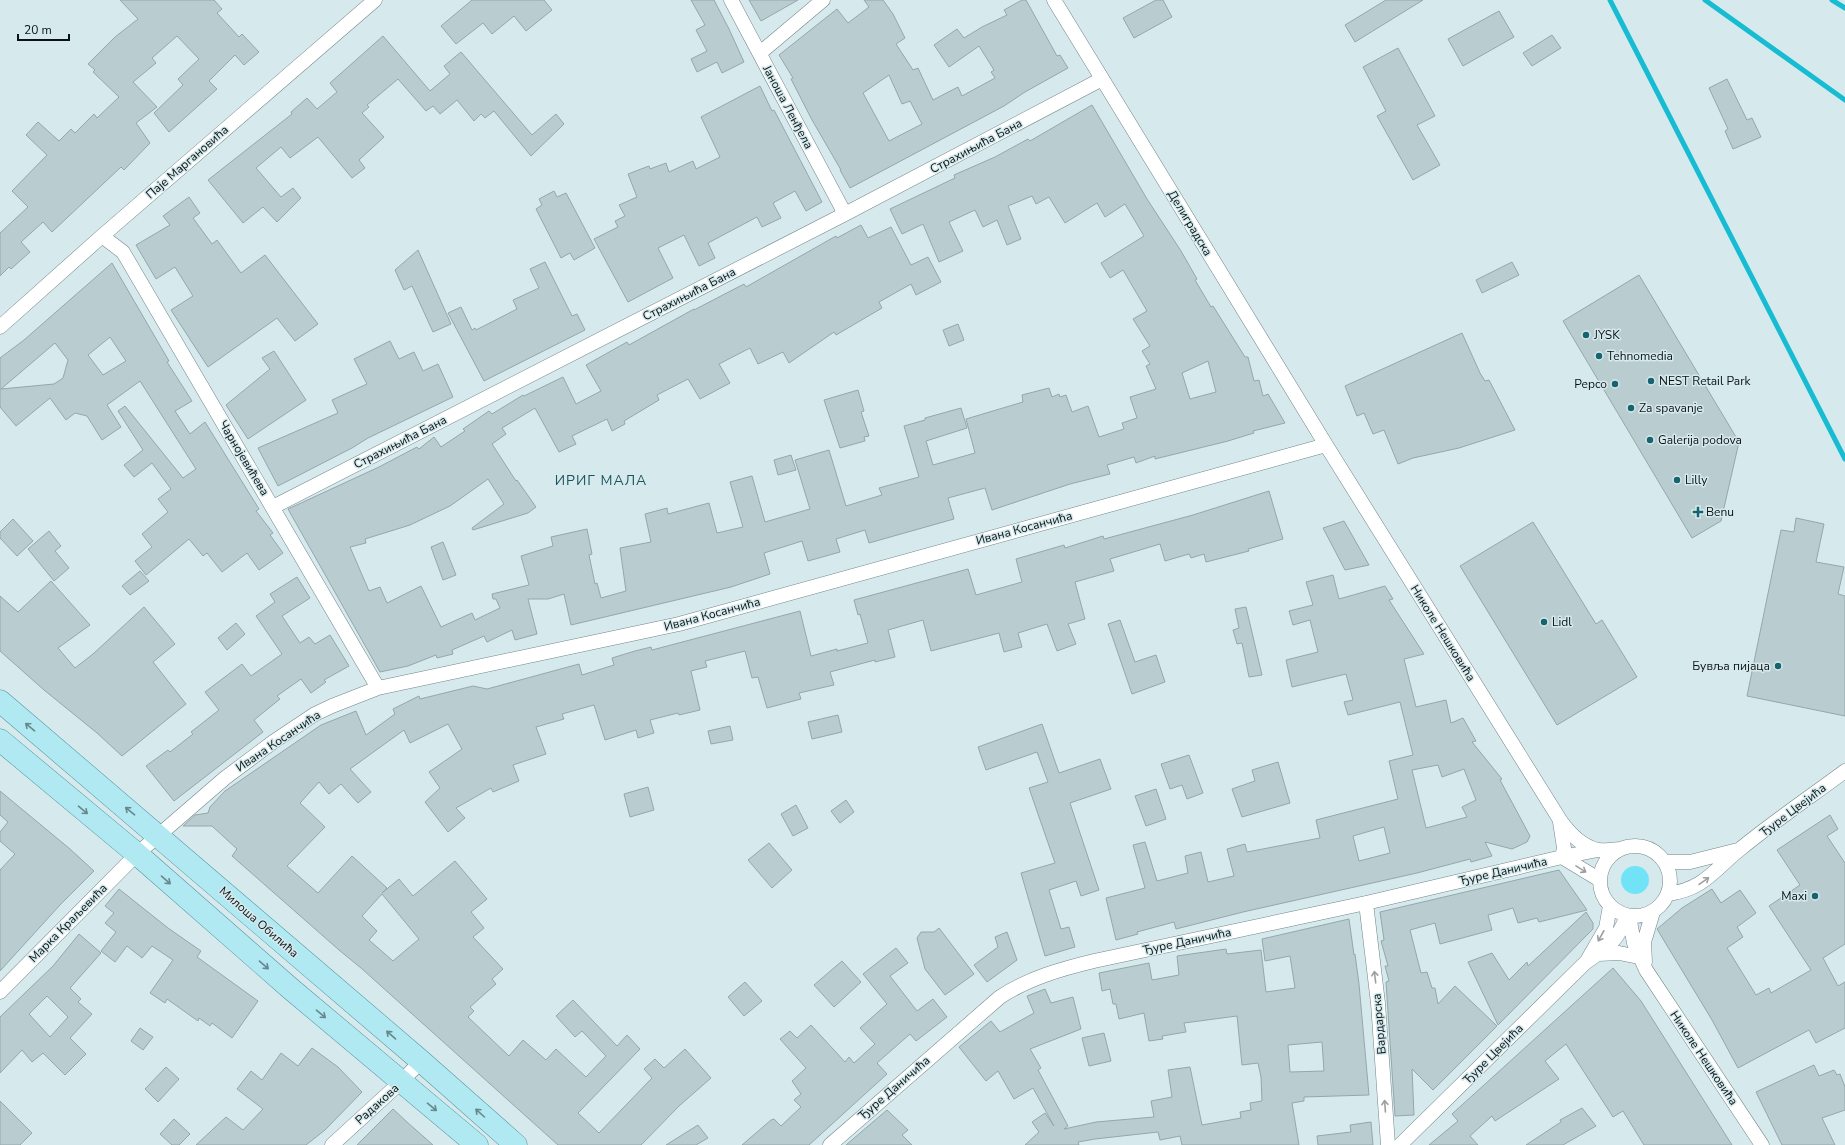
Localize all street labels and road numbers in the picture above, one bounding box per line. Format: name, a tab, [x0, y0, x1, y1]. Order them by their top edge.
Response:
street label: Јаноша Ленђела	[759, 61, 817, 152]
street label: Страхињића Бана	[927, 115, 1025, 177]
street label: Паје Маргановића	[142, 122, 232, 202]
street label: Делиградска	[1164, 187, 1216, 259]
street label: Страхињића Бана	[640, 264, 738, 324]
street label: Страхињића Бана	[351, 412, 449, 472]
street label: Чарнојевићева	[215, 417, 273, 499]
street label: Ивана Косанчића	[974, 507, 1074, 549]
street label: Николе Нешковића	[1407, 582, 1479, 684]
street label: Ивана Косанчића	[662, 593, 762, 635]
street label: Ивана Косанчића	[232, 707, 324, 775]
street label: Ђуре Цвејића	[1757, 780, 1829, 840]
street label: Ђуре Даничића	[1457, 853, 1549, 889]
street label: Марка Краљевића	[25, 880, 111, 966]
street label: Милоша Обилића	[216, 883, 302, 961]
street label: Ђуре Даничића	[1141, 924, 1233, 958]
street label: Вардарска	[1368, 993, 1390, 1055]
street label: Николе Нешковића	[1666, 1008, 1742, 1108]
street label: Ђуре Цвејића	[1459, 1020, 1527, 1088]
street label: Ђуре Даничића	[855, 1052, 933, 1124]
street label: Радакова	[352, 1080, 402, 1128]

